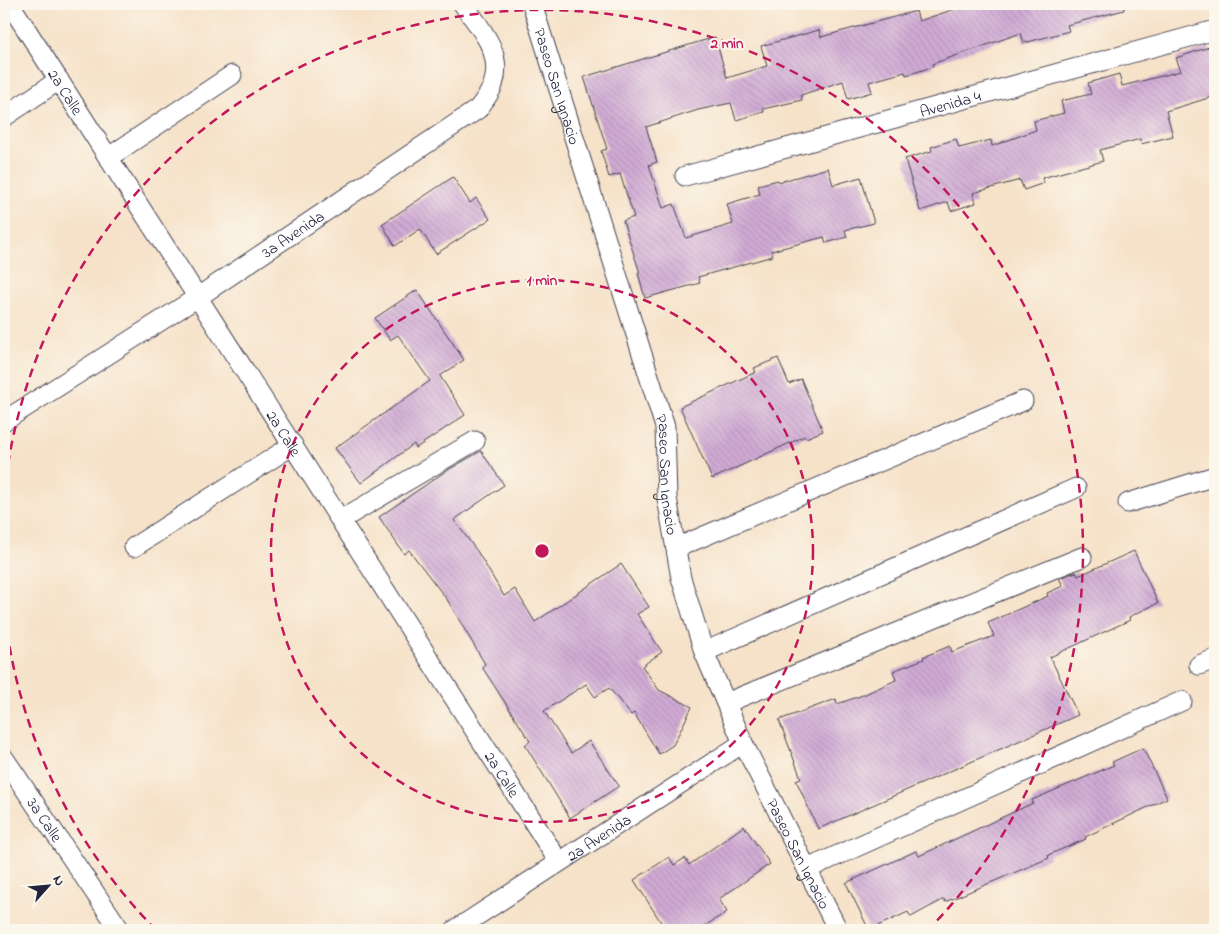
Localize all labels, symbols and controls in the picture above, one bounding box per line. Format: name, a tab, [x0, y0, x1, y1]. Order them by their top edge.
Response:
street label: Paseo San Ignacio	[526, 25, 586, 148]
text: 2 min	[710, 33, 744, 55]
street label: 2a Calle	[41, 65, 89, 121]
street label: Avenida 4	[917, 85, 984, 125]
street label: 3a Avenida	[257, 205, 330, 265]
text: 1 min	[527, 270, 558, 292]
street label: 2a Calle	[259, 406, 307, 462]
street label: Paseo San Ignacio	[648, 412, 683, 537]
centre of rings	[533, 542, 551, 560]
street label: 2a Calle	[477, 747, 525, 803]
street label: 3a Calle	[20, 793, 68, 848]
street label: Paseo San Ignacio	[759, 795, 835, 914]
street label: 2a Avenida	[562, 809, 637, 868]
north arrow	[22, 862, 72, 912]
text: N	[47, 872, 70, 890]

